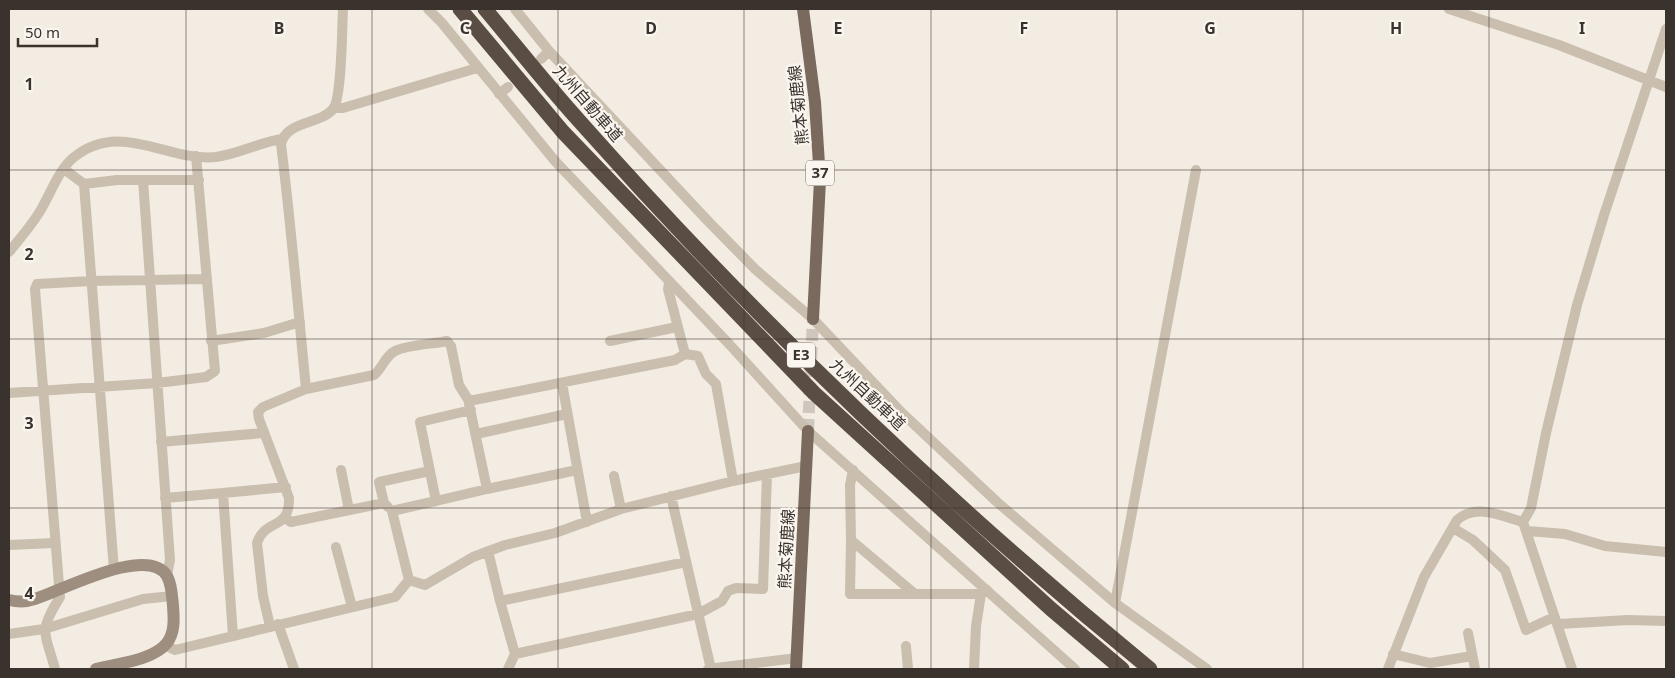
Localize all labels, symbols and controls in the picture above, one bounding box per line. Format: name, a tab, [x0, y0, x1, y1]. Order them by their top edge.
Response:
scale bar	[18, 15, 96, 47]
text: B	[274, 17, 284, 39]
text: C	[460, 17, 470, 39]
text: D	[645, 17, 657, 39]
text: E	[834, 17, 843, 39]
text: F	[1020, 17, 1028, 39]
text: G	[1204, 17, 1216, 39]
text: H	[1390, 17, 1402, 39]
text: I	[1579, 17, 1585, 39]
text: 50 m	[25, 22, 60, 42]
street label: 九州自動車道	[548, 60, 628, 146]
street label: 熊本菊鹿線	[783, 64, 813, 146]
text: 1	[24, 73, 34, 95]
road number: 37	[806, 160, 834, 186]
text: 2	[24, 243, 34, 265]
road number: E3	[787, 342, 815, 368]
street label: 九州自動車道	[825, 353, 911, 435]
text: 3	[24, 412, 34, 434]
street label: 熊本菊鹿線	[773, 508, 799, 590]
text: 4	[24, 582, 34, 604]

